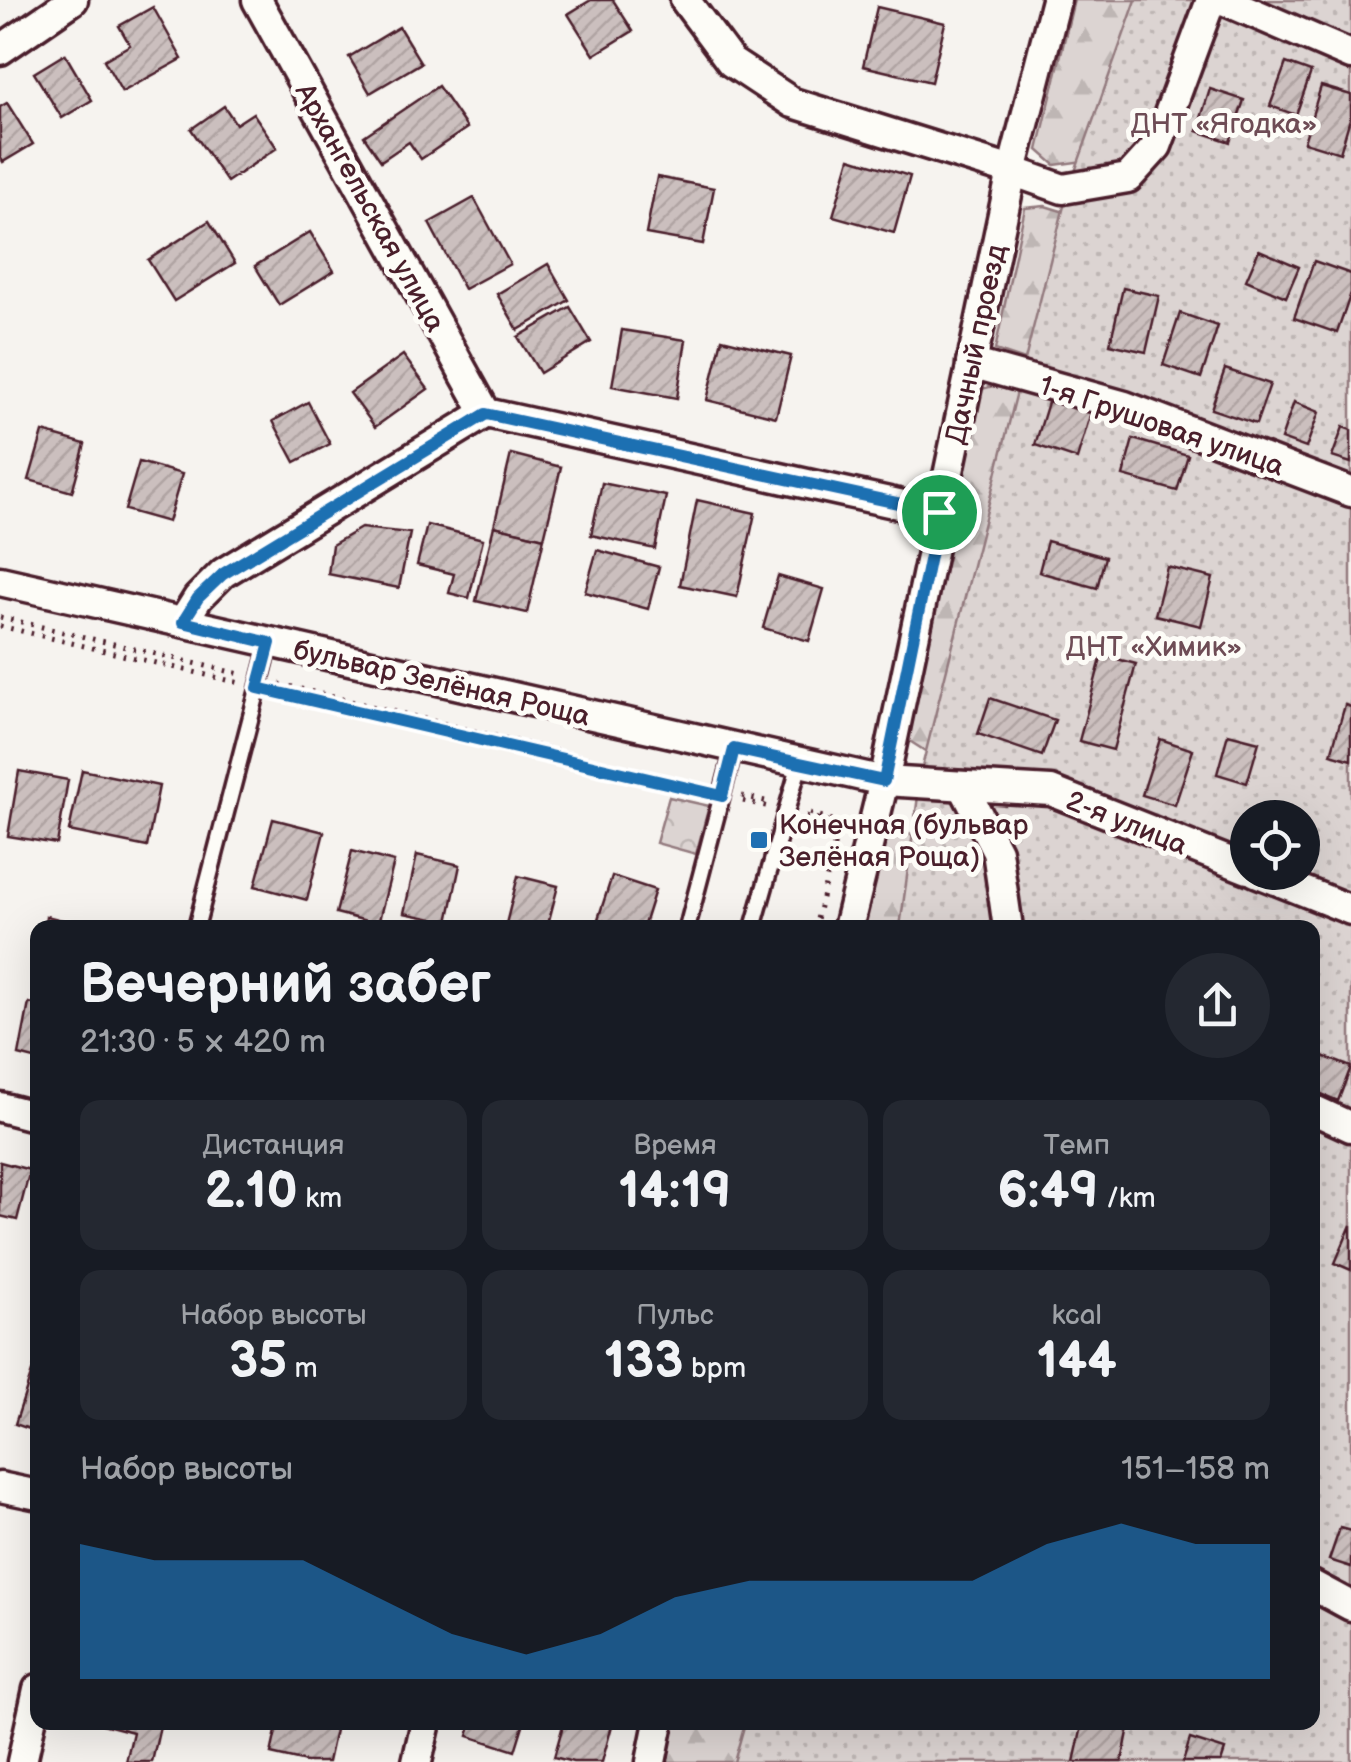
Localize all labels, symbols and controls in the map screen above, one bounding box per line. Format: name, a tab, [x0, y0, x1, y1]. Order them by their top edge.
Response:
street label: Архангельская улица	[287, 77, 452, 338]
park label: ДНТ «Ягодка»	[1131, 108, 1317, 141]
street label: Дачный проезд	[939, 242, 1014, 447]
street label: 1-я Грушовая улица	[1035, 369, 1288, 484]
pin	[897, 470, 982, 555]
icon: arrive	[912, 485, 967, 540]
park label: ДНТ «Химик»	[1066, 631, 1242, 664]
street label: бульвар Зелёная Роща	[290, 633, 594, 734]
street label: 2-я улица	[1061, 784, 1192, 863]
map controls	[1230, 800, 1320, 890]
button: locate	[1230, 800, 1320, 890]
place label: Конечная (бульвар Зелёная Роща)	[779, 809, 1028, 874]
marker: Конечная (бульвар Зелёная Роща)	[748, 829, 770, 851]
text: Вечерний забег	[80, 952, 491, 1019]
button: share	[1165, 953, 1270, 1058]
text: 21:30 · 5 × 420 m	[80, 1023, 326, 1062]
text: Дистанция	[202, 1129, 344, 1162]
text: Время	[633, 1129, 717, 1162]
text: Темп	[1043, 1129, 1110, 1162]
text: 2.10	[205, 1162, 298, 1222]
text: 14:19	[619, 1162, 731, 1222]
text: 6:49	[998, 1162, 1099, 1222]
text: km	[298, 1182, 342, 1215]
text: /km	[1099, 1182, 1156, 1215]
text: Набор высоты	[180, 1299, 367, 1332]
text: Пульс	[636, 1299, 714, 1332]
text: kcal	[1052, 1299, 1102, 1332]
text: 35	[229, 1332, 287, 1392]
text: 133	[604, 1332, 683, 1392]
text: 144	[1037, 1332, 1117, 1392]
text: m	[287, 1352, 318, 1385]
text: bpm	[683, 1352, 746, 1385]
text: Набор высоты	[80, 1450, 293, 1489]
text: 151–158 m	[1121, 1450, 1270, 1489]

